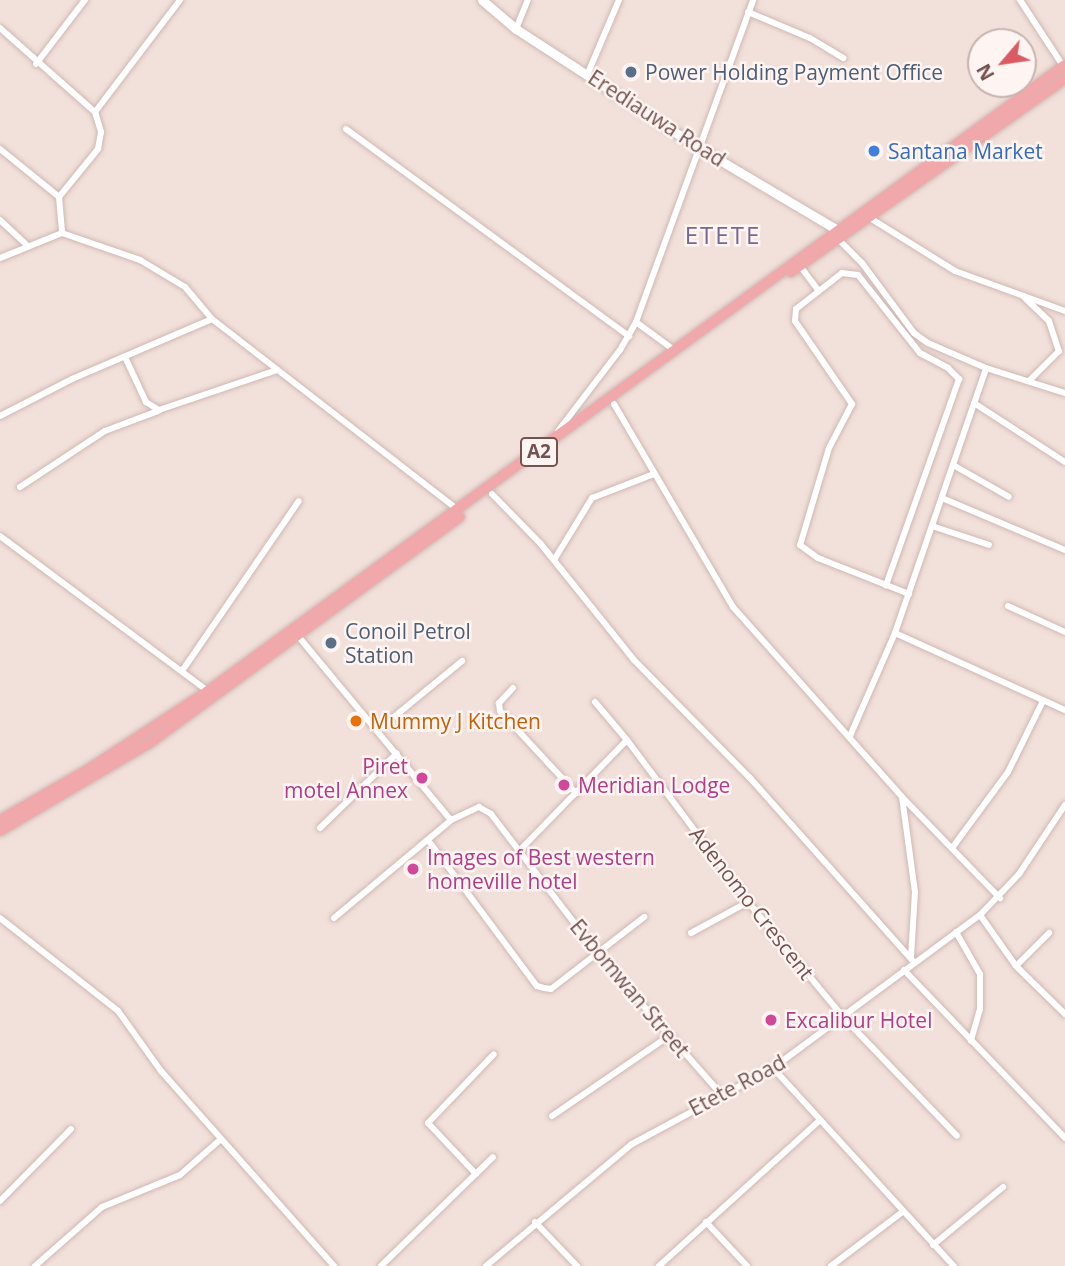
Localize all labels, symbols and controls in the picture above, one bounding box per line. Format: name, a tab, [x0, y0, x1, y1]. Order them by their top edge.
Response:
north arrow	[967, 28, 1037, 98]
place label: Power Holding Payment Office	[645, 59, 943, 85]
text: N	[970, 59, 1001, 85]
street label: Erediauwa Road	[584, 64, 730, 172]
marker: Power Holding Payment Office	[623, 64, 639, 80]
place label: Santana Market	[888, 138, 1043, 164]
marker: Santana Market	[866, 143, 882, 159]
district label: ETETE	[685, 221, 761, 249]
road number: A2	[520, 436, 558, 467]
place label: Conoil Petrol Station	[345, 618, 471, 668]
marker: Conoil Petrol Station	[323, 635, 339, 651]
place label: Mummy J Kitchen	[370, 708, 541, 734]
marker: Mummy J Kitchen	[348, 713, 364, 729]
place label: Piret motel Annex	[284, 753, 408, 803]
marker: Piret motel Annex	[414, 770, 430, 786]
place label: Meridian Lodge	[578, 772, 730, 798]
marker: Meridian Lodge	[556, 777, 572, 793]
street label: Adenomo Crescent	[685, 822, 819, 984]
place label: Images of Best western homeville hotel	[427, 844, 655, 894]
marker: Images of Best western homeville hotel	[405, 861, 421, 877]
street label: Evbomwan Street	[565, 914, 695, 1062]
place label: Excalibur Hotel	[785, 1007, 932, 1033]
marker: Excalibur Hotel	[763, 1012, 779, 1028]
street label: Etete Road	[684, 1049, 790, 1121]

